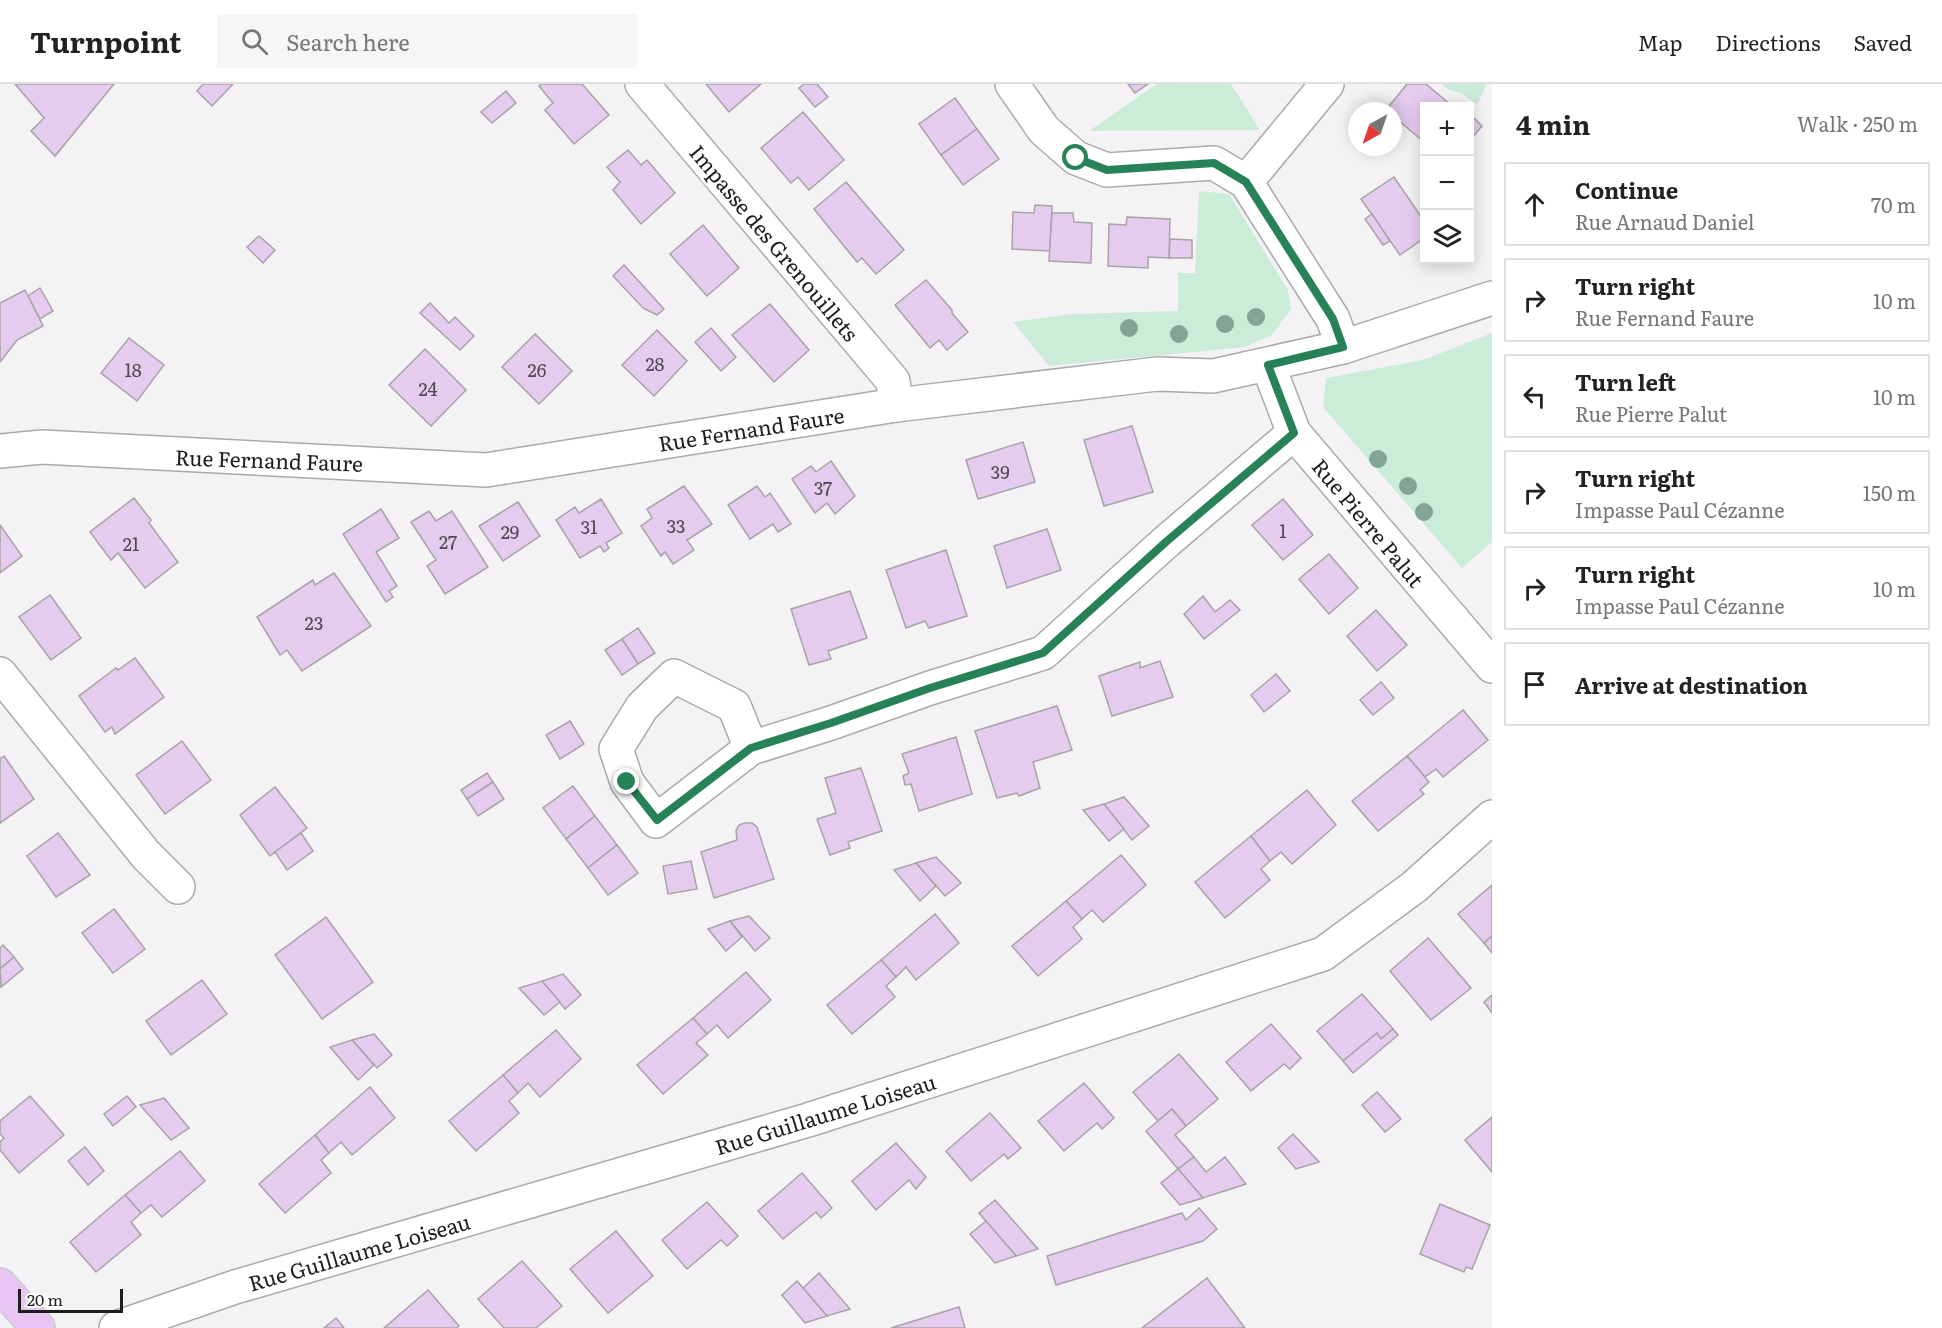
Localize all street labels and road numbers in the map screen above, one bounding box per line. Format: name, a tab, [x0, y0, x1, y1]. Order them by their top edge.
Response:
street label: Impasse des Grenouillets	[683, 137, 867, 347]
street label: Rue Fernand Faure	[656, 398, 846, 458]
street label: Rue Fernand Faure	[174, 440, 364, 478]
street label: Rue Pierre Palut	[1306, 451, 1433, 593]
street label: Rue Guillaume Loiseau	[711, 1065, 939, 1161]
street label: Rue Guillaume Loiseau	[244, 1204, 474, 1298]

